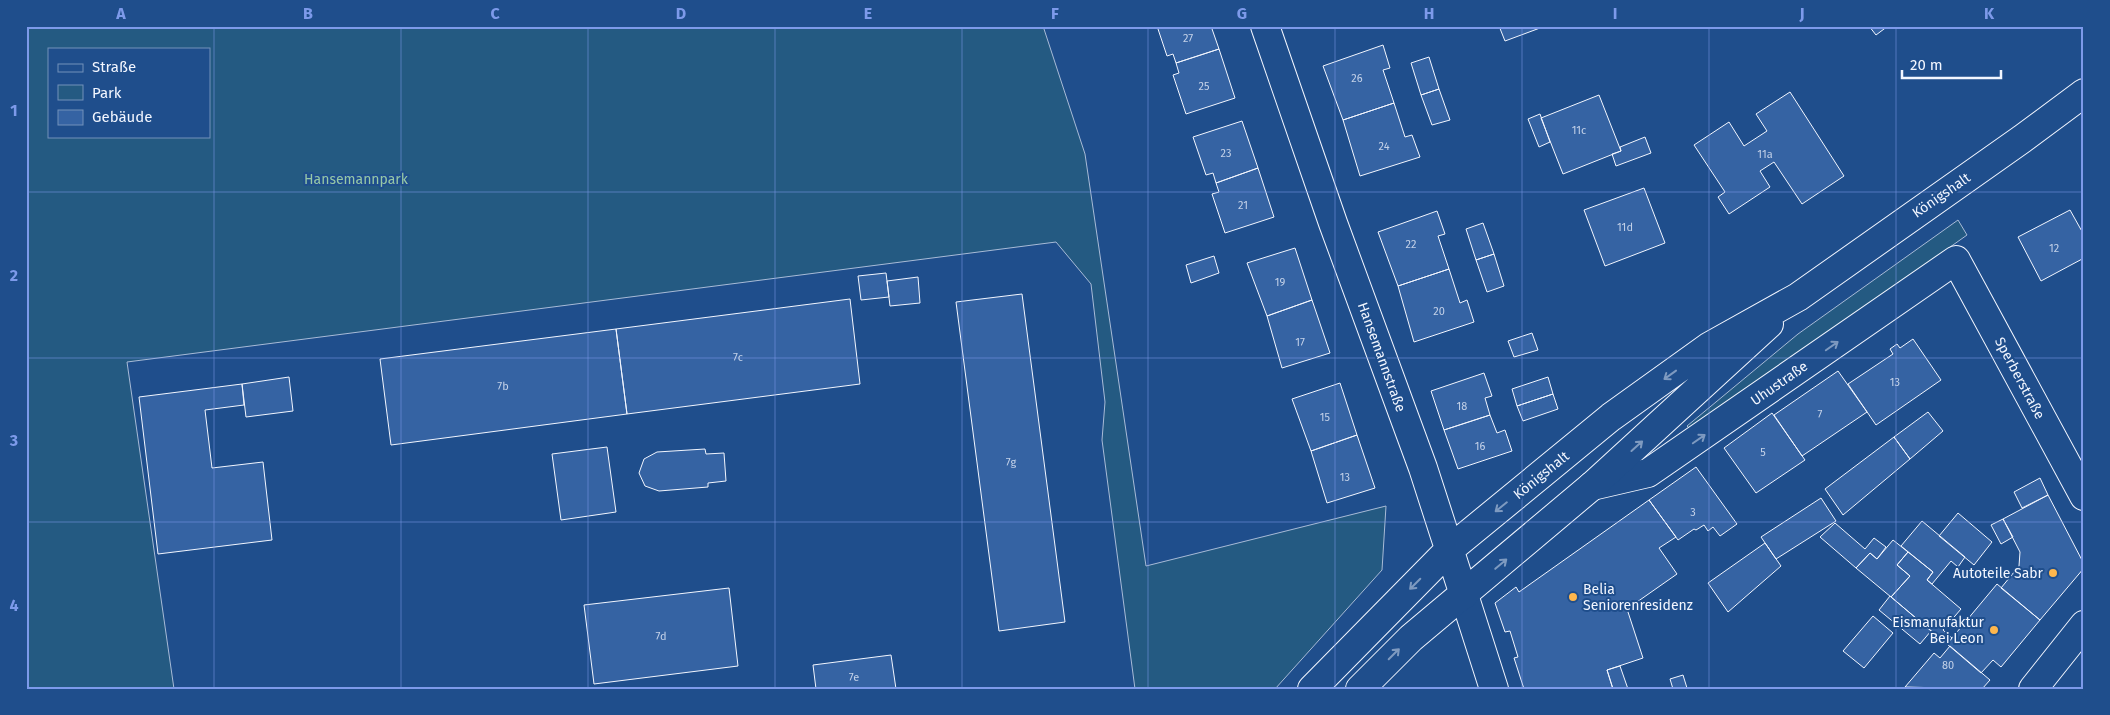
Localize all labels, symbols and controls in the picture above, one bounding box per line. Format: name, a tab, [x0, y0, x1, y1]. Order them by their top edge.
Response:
text: A	[115, 4, 126, 23]
text: B	[303, 4, 313, 23]
text: C	[490, 4, 500, 23]
text: D	[676, 4, 686, 23]
text: E	[864, 4, 872, 23]
text: F	[1051, 4, 1059, 23]
text: G	[1237, 4, 1247, 23]
text: H	[1424, 4, 1434, 23]
text: I	[1613, 4, 1617, 23]
text: J	[1798, 4, 1805, 23]
text: K	[1984, 4, 1995, 23]
house number: 27	[1183, 32, 1193, 45]
legend	[48, 48, 210, 138]
scale bar	[1902, 48, 2001, 80]
text: 20 m	[1910, 56, 1943, 74]
text: Straße	[92, 58, 136, 76]
house number: 26	[1351, 72, 1363, 85]
house number: 25	[1199, 80, 1210, 93]
text: Park	[92, 84, 122, 102]
text: 1	[10, 101, 18, 120]
text: Gebäude	[92, 108, 152, 126]
house number: 11c	[1572, 124, 1586, 137]
house number: 24	[1379, 140, 1390, 153]
house number: 23	[1221, 147, 1231, 160]
house number: 11a	[1757, 148, 1773, 161]
street label: Königshalt	[1909, 169, 1974, 222]
park label: Hansemannpark	[304, 171, 409, 188]
house number: 21	[1238, 199, 1248, 212]
house number: 11d	[1617, 221, 1633, 234]
house number: 22	[1406, 238, 1416, 251]
house number: 12	[2049, 242, 2059, 255]
text: 2	[10, 266, 18, 285]
house number: 19	[1275, 276, 1285, 289]
street label: Hansemannstraße	[1354, 300, 1409, 414]
house number: 20	[1433, 305, 1445, 318]
street label: Sperberstraße	[1991, 334, 2048, 422]
house number: 17	[1295, 336, 1305, 349]
one-way arrow	[1825, 341, 1839, 351]
house number: 7c	[733, 351, 743, 364]
street label: Uhustraße	[1748, 358, 1811, 409]
one-way arrow	[1663, 370, 1677, 380]
house number: 13	[1890, 376, 1900, 389]
house number: 7b	[497, 380, 509, 393]
house number: 18	[1457, 400, 1467, 413]
house number: 7	[1818, 408, 1823, 421]
house number: 15	[1320, 411, 1331, 424]
text: 3	[9, 431, 18, 450]
one-way arrow	[1692, 434, 1706, 444]
house number: 16	[1475, 440, 1485, 453]
one-way arrow	[1630, 440, 1643, 452]
house number: 5	[1760, 446, 1766, 459]
street label: Königshalt	[1510, 447, 1573, 503]
house number: 7g	[1006, 456, 1016, 469]
house number: 13	[1340, 471, 1350, 484]
one-way arrow	[1495, 502, 1508, 513]
house number: 3	[1690, 506, 1696, 519]
one-way arrow	[1494, 559, 1507, 570]
place label: Autoteile Sabr	[1953, 565, 2044, 582]
marker: Autoteile Sabr	[2047, 567, 2059, 579]
one-way arrow	[1408, 578, 1421, 590]
place label: Belia Seniorenresidenz	[1583, 581, 1693, 614]
marker: Belia Seniorenresidenz	[1567, 591, 1579, 603]
text: 4	[9, 596, 19, 615]
place label: Eismanufaktur Bei Leon	[1892, 614, 1985, 647]
marker: Eismanufaktur Bei Leon	[1988, 624, 2000, 636]
house number: 7d	[655, 630, 667, 643]
one-way arrow	[1388, 648, 1400, 661]
house number: 80	[1942, 659, 1954, 672]
house number: 7e	[849, 671, 859, 684]

